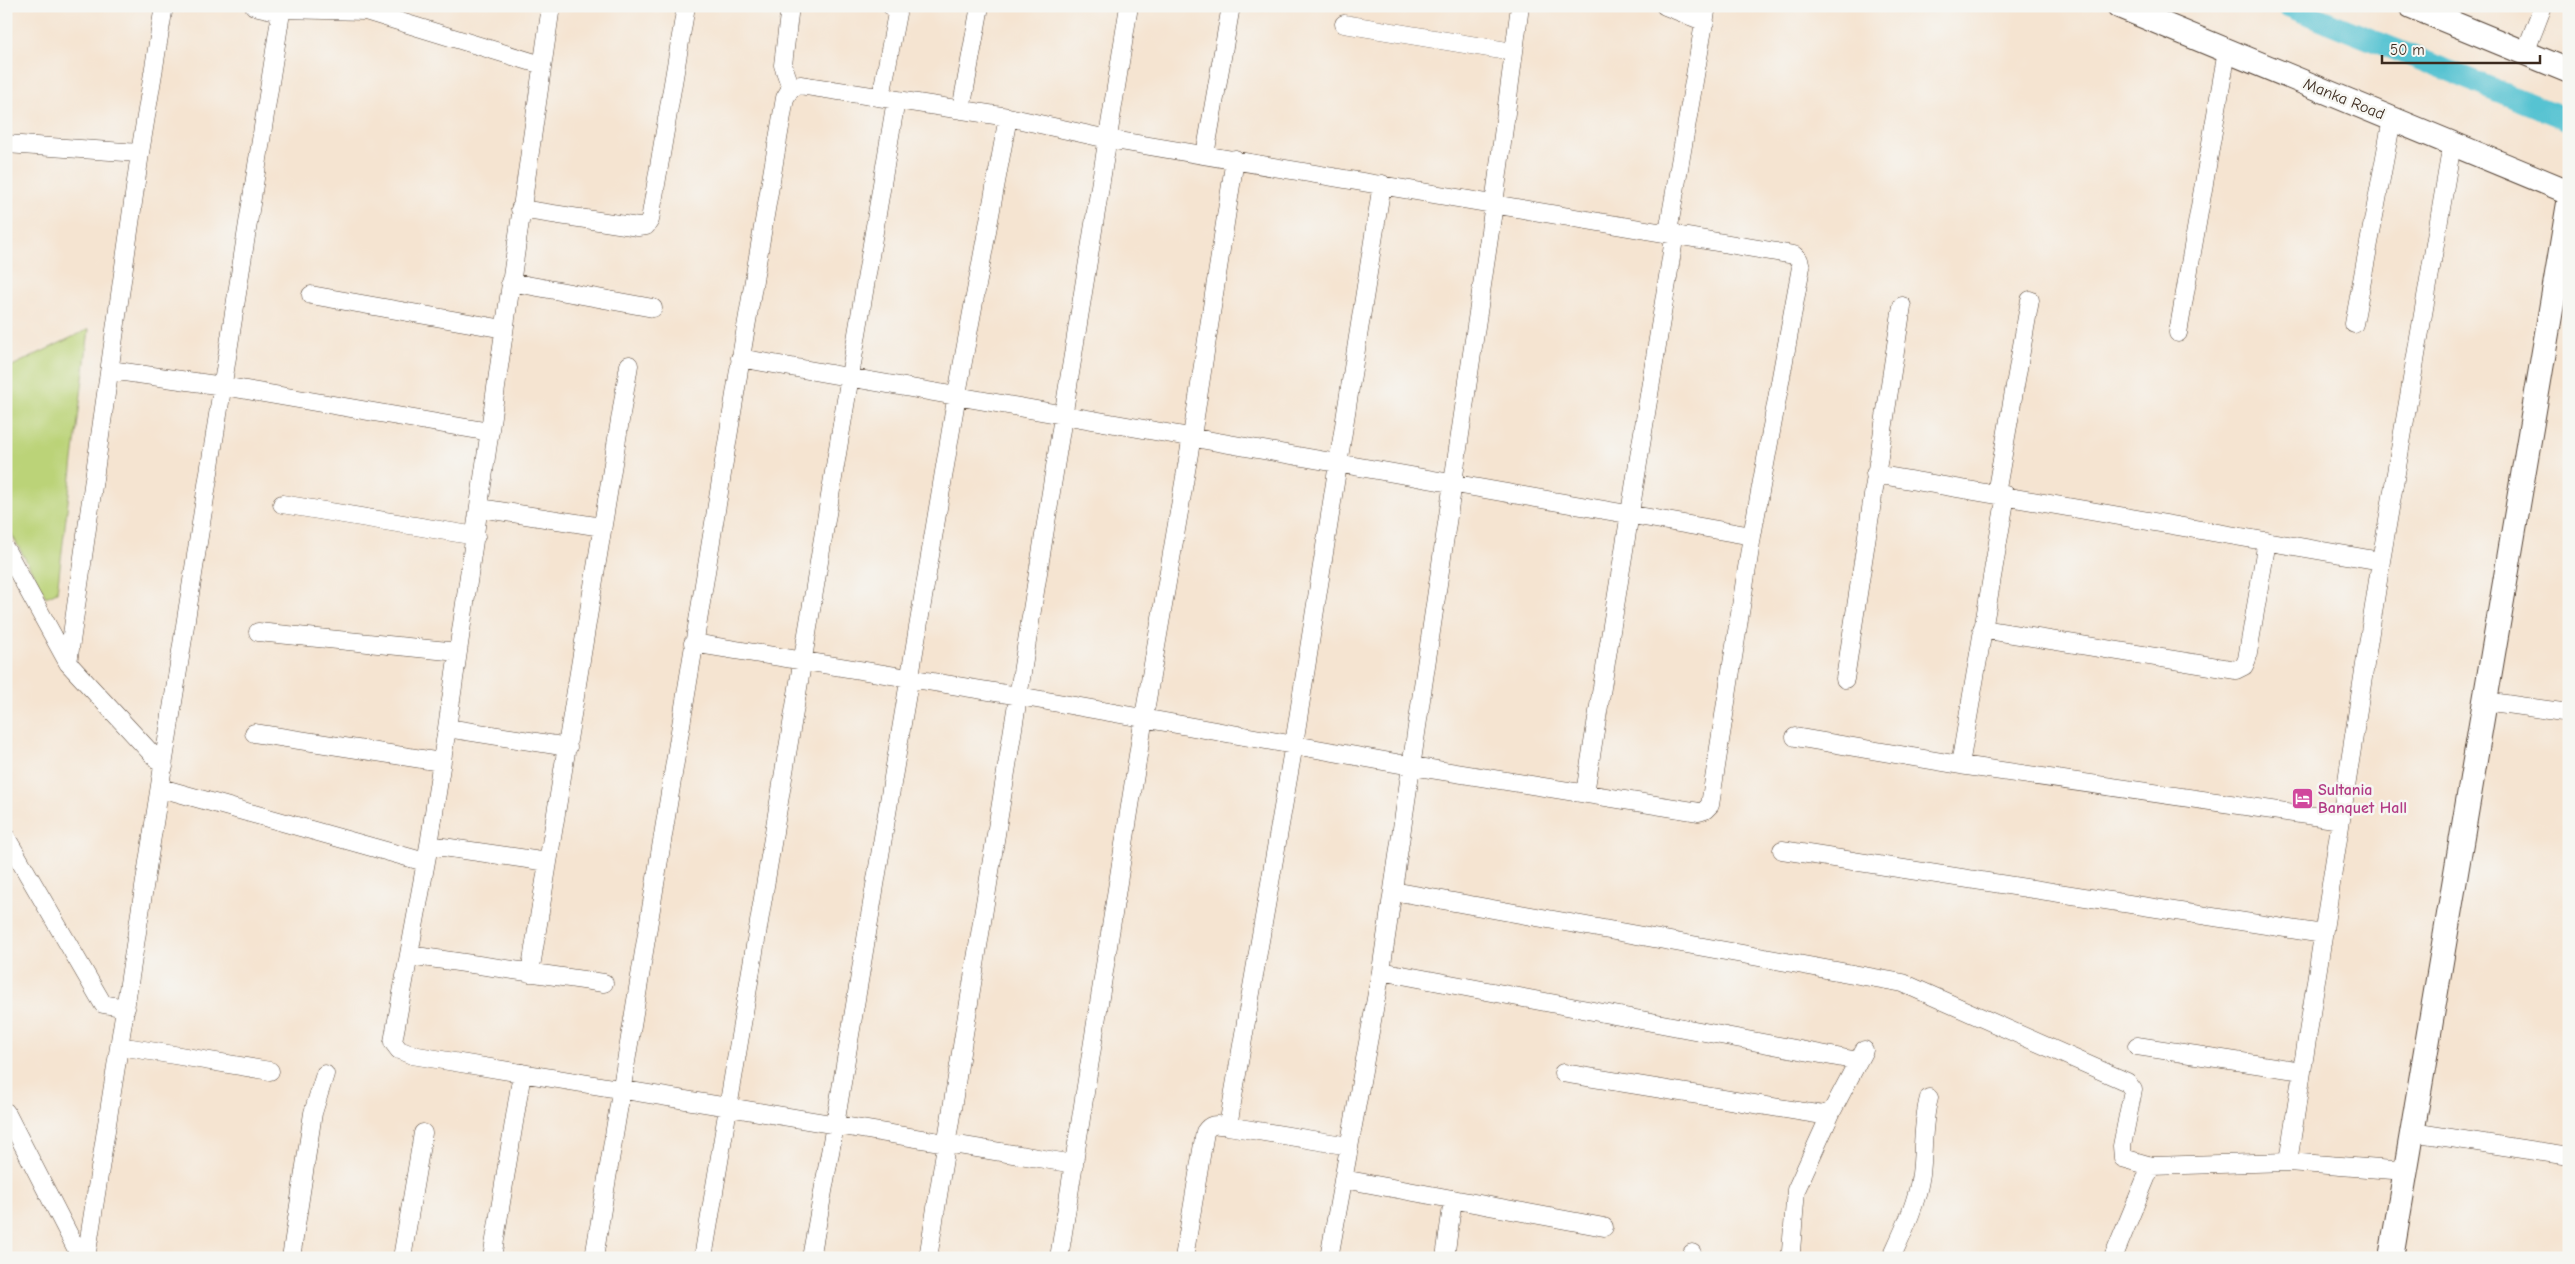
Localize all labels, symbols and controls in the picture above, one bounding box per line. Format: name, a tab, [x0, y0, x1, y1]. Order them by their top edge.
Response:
scale bar	[2382, 32, 2540, 64]
text: 50 m	[2390, 41, 2425, 59]
street label: Manka Road	[2301, 75, 2387, 123]
place label: Sultania Banquet Hall	[2318, 781, 2407, 817]
hotel icon: Sultania Banquet Hall	[2290, 787, 2314, 811]

